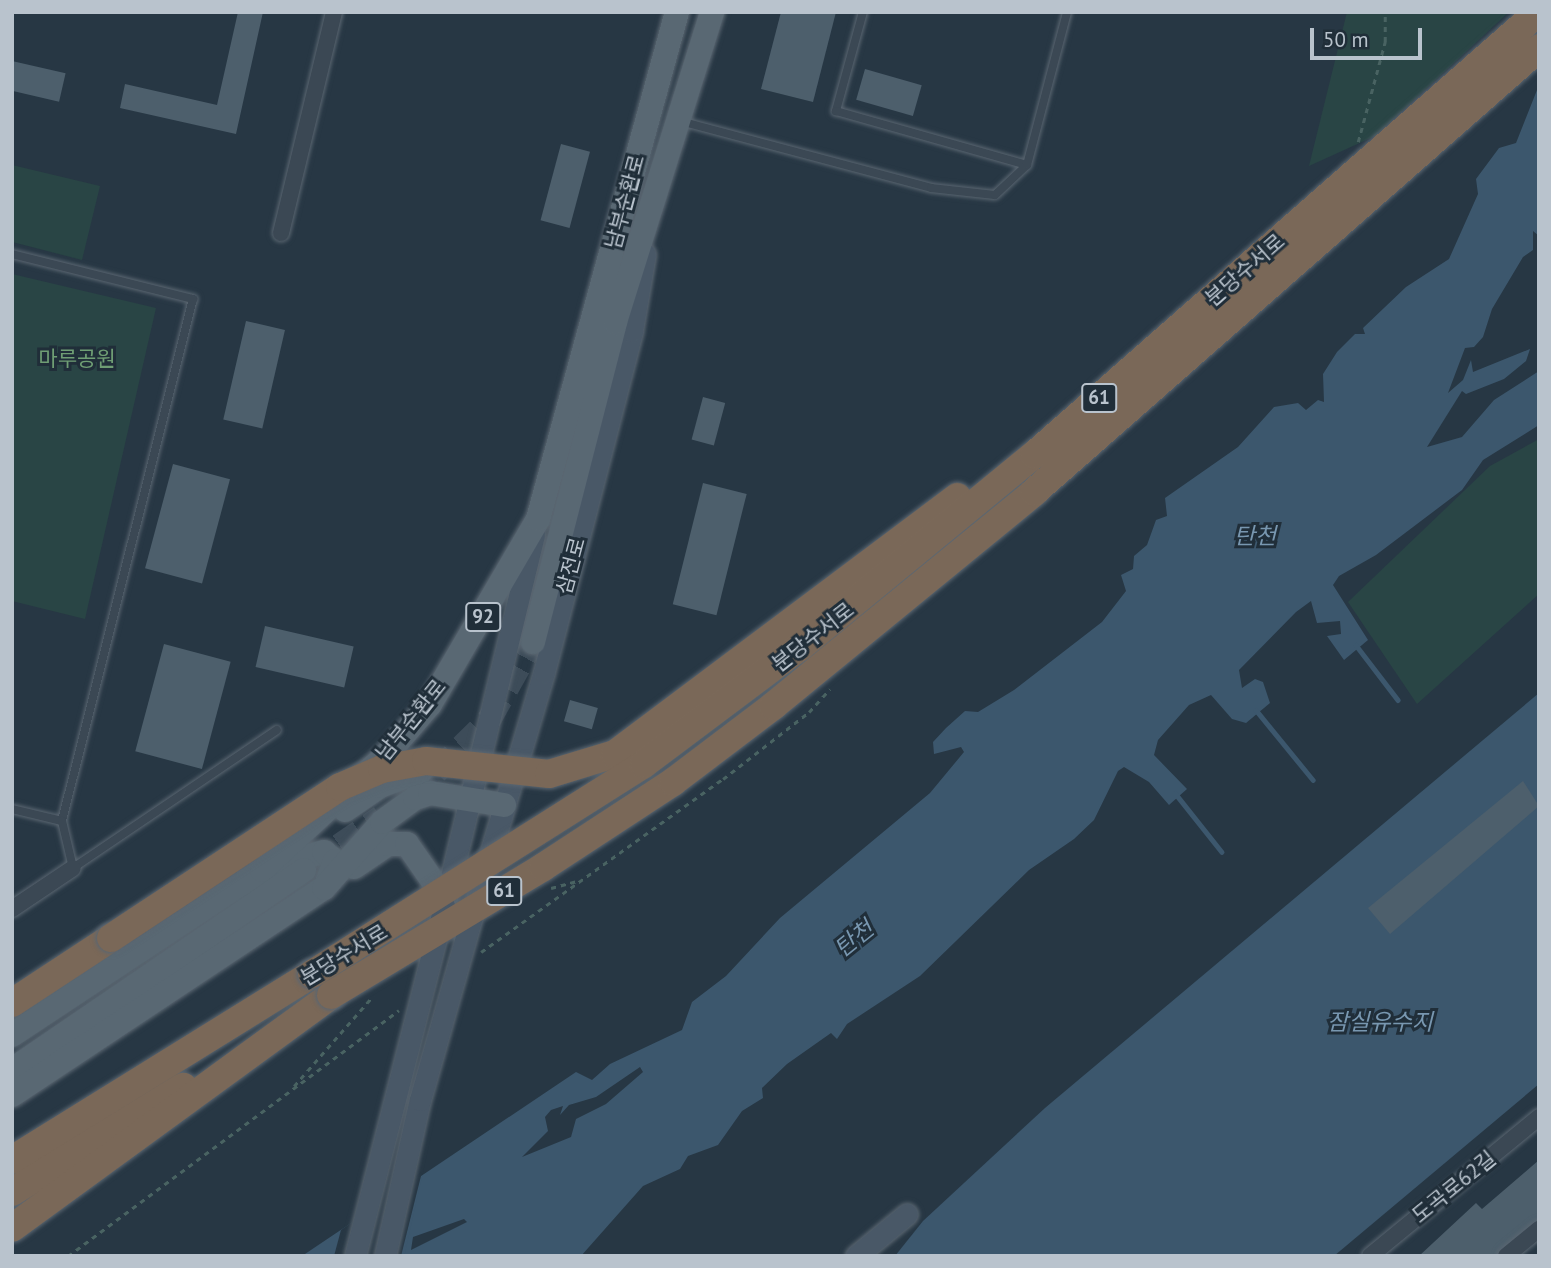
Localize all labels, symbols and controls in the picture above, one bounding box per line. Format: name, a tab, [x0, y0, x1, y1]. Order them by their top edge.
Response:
scale bar	[1313, 14, 1425, 58]
text: 50 m	[1323, 26, 1369, 53]
street label: 남부순환로	[600, 152, 650, 252]
street label: 분당수서로	[1200, 229, 1290, 311]
park label: 마루공원	[38, 346, 116, 372]
road number: 61	[1080, 382, 1118, 414]
water label: 탄천	[1234, 522, 1276, 550]
street label: 삼전로	[551, 535, 591, 597]
street label: 분당수서로	[767, 597, 859, 677]
road number: 92	[464, 602, 502, 632]
street label: 남부순환로	[371, 675, 451, 765]
road number: 61	[485, 876, 523, 906]
water label: 탄천	[829, 915, 879, 963]
street label: 분당수서로	[296, 919, 392, 991]
water label: 잠실유수지	[1327, 1008, 1433, 1036]
street label: 도곡로62길	[1407, 1146, 1501, 1228]

